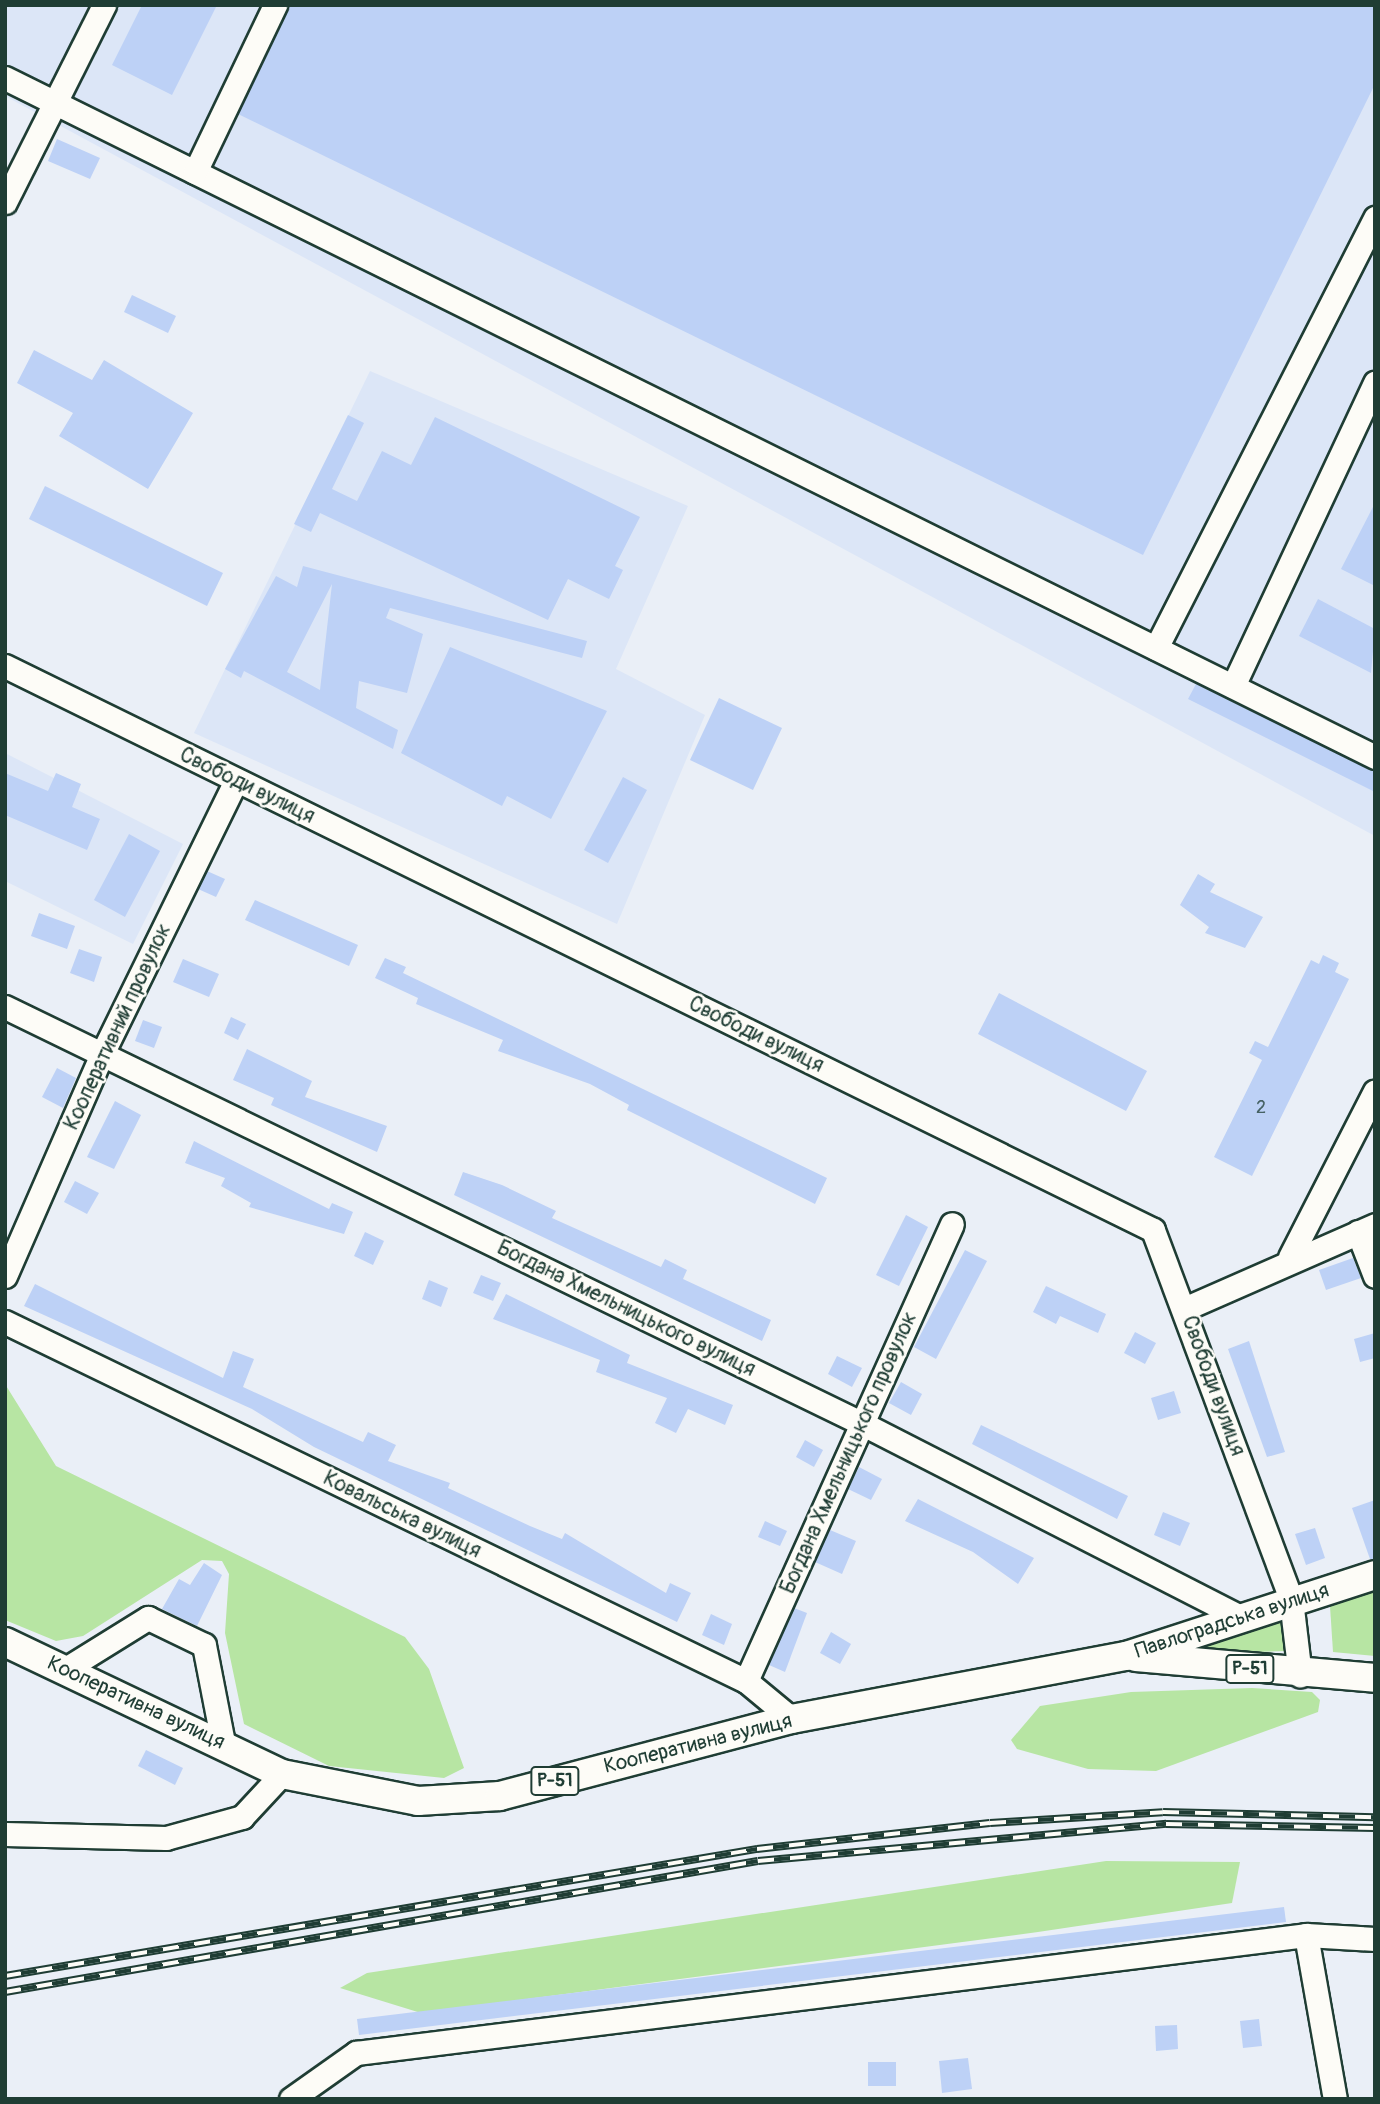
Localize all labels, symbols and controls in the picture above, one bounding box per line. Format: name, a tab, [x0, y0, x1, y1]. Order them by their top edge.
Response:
street label: Свободи вулиця	[175, 742, 319, 830]
street label: Кооперативний провулок	[59, 920, 177, 1134]
street label: Свободи вулиця	[684, 991, 828, 1079]
house number: 2	[1256, 1097, 1266, 1119]
street label: Богдана Хмельницького вулиця	[493, 1235, 759, 1383]
street label: Богдана Хмельницького провулок	[775, 1308, 923, 1598]
street label: Свободи вулиця	[1176, 1313, 1250, 1459]
street label: Ковальська вулиця	[319, 1466, 485, 1564]
street label: Павлоградська вулиця	[1132, 1578, 1332, 1664]
street label: Кооперативна вулиця	[43, 1651, 229, 1755]
road number: Р-51	[1224, 1653, 1276, 1684]
street label: Кооперативна вулиця	[601, 1708, 795, 1780]
road number: Р-51	[529, 1765, 581, 1796]

